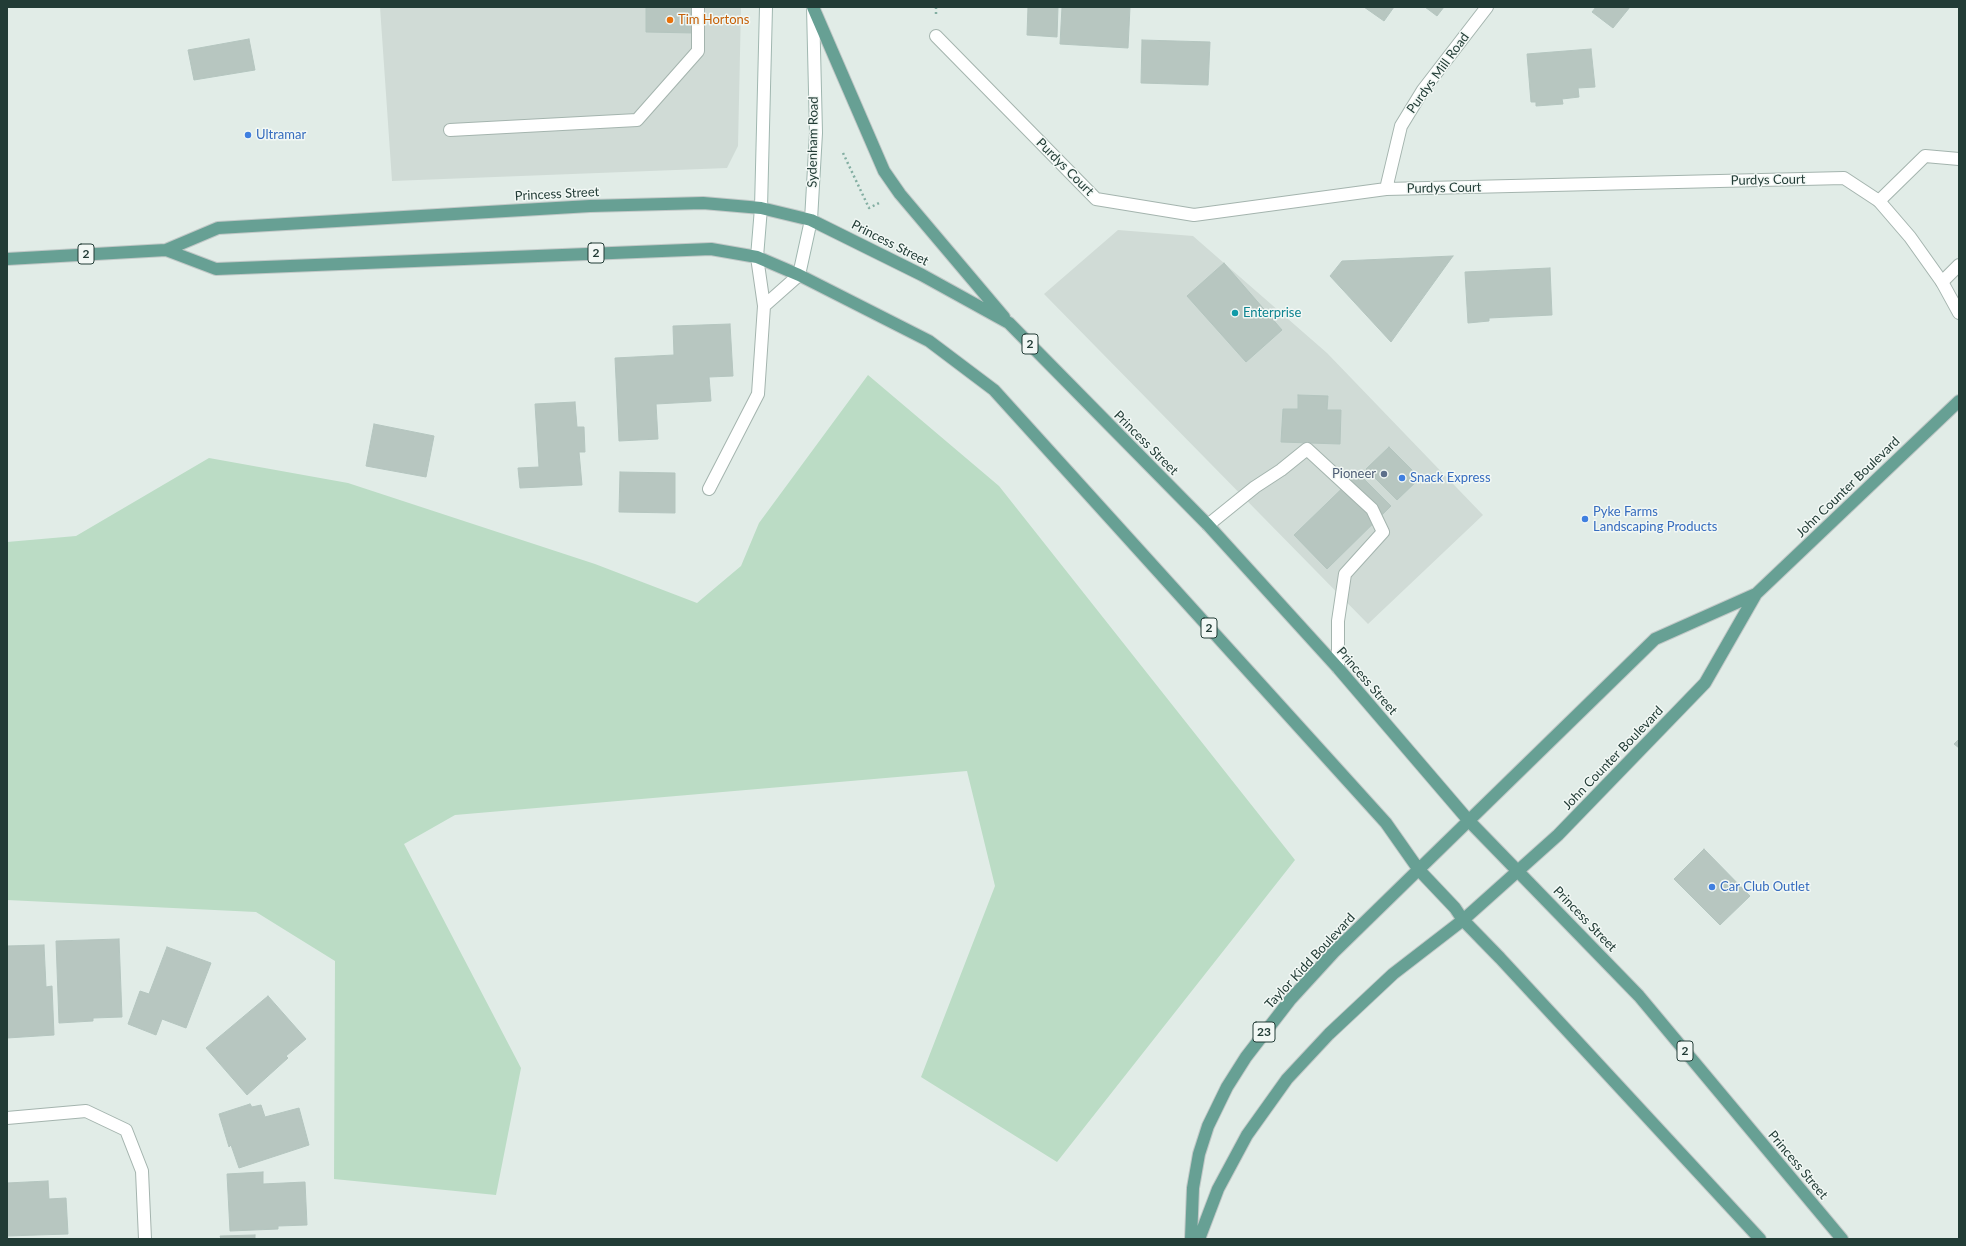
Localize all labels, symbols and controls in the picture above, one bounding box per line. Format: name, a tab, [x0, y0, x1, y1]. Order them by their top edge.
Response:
place label: Tim Hortons	[678, 12, 749, 28]
marker: Tim Hortons	[665, 15, 675, 25]
street label: Purdys Mill Road	[1404, 30, 1472, 116]
street label: Sydenham Road	[804, 96, 822, 188]
place label: Ultramar	[256, 127, 306, 143]
marker: Ultramar	[243, 130, 253, 140]
street label: Purdys Court	[1033, 135, 1097, 199]
street label: Purdys Court	[1730, 172, 1806, 188]
street label: Purdys Court	[1406, 180, 1482, 196]
street label: Princess Street	[514, 184, 600, 204]
street label: Princess Street	[849, 217, 931, 269]
road number: 2	[588, 243, 604, 263]
road number: 2	[78, 244, 94, 264]
place label: Enterprise	[1243, 305, 1301, 321]
marker: Enterprise	[1230, 308, 1240, 318]
road number: 2	[1022, 334, 1038, 354]
street label: Princess Street	[1111, 408, 1181, 478]
street label: John Counter Boulevard	[1793, 434, 1903, 540]
place label: Pioneer	[1332, 466, 1376, 482]
marker: Pioneer	[1379, 469, 1389, 479]
place label: Snack Express	[1410, 470, 1491, 486]
marker: Snack Express	[1397, 473, 1407, 483]
place label: Pyke Farms Landscaping Products	[1593, 504, 1717, 535]
marker: Pyke Farms Landscaping Products	[1580, 514, 1590, 524]
road number: 2	[1201, 618, 1217, 638]
street label: Princess Street	[1333, 644, 1401, 718]
street label: John Counter Boulevard	[1560, 703, 1666, 813]
place label: Car Club Outlet	[1720, 879, 1810, 895]
marker: Car Club Outlet	[1707, 882, 1717, 892]
street label: Princess Street	[1550, 883, 1620, 955]
street label: Taylor Kidd Boulevard	[1262, 910, 1358, 1012]
road number: 23	[1253, 1022, 1275, 1042]
road number: 2	[1677, 1041, 1693, 1061]
street label: Princess Street	[1765, 1128, 1831, 1202]

